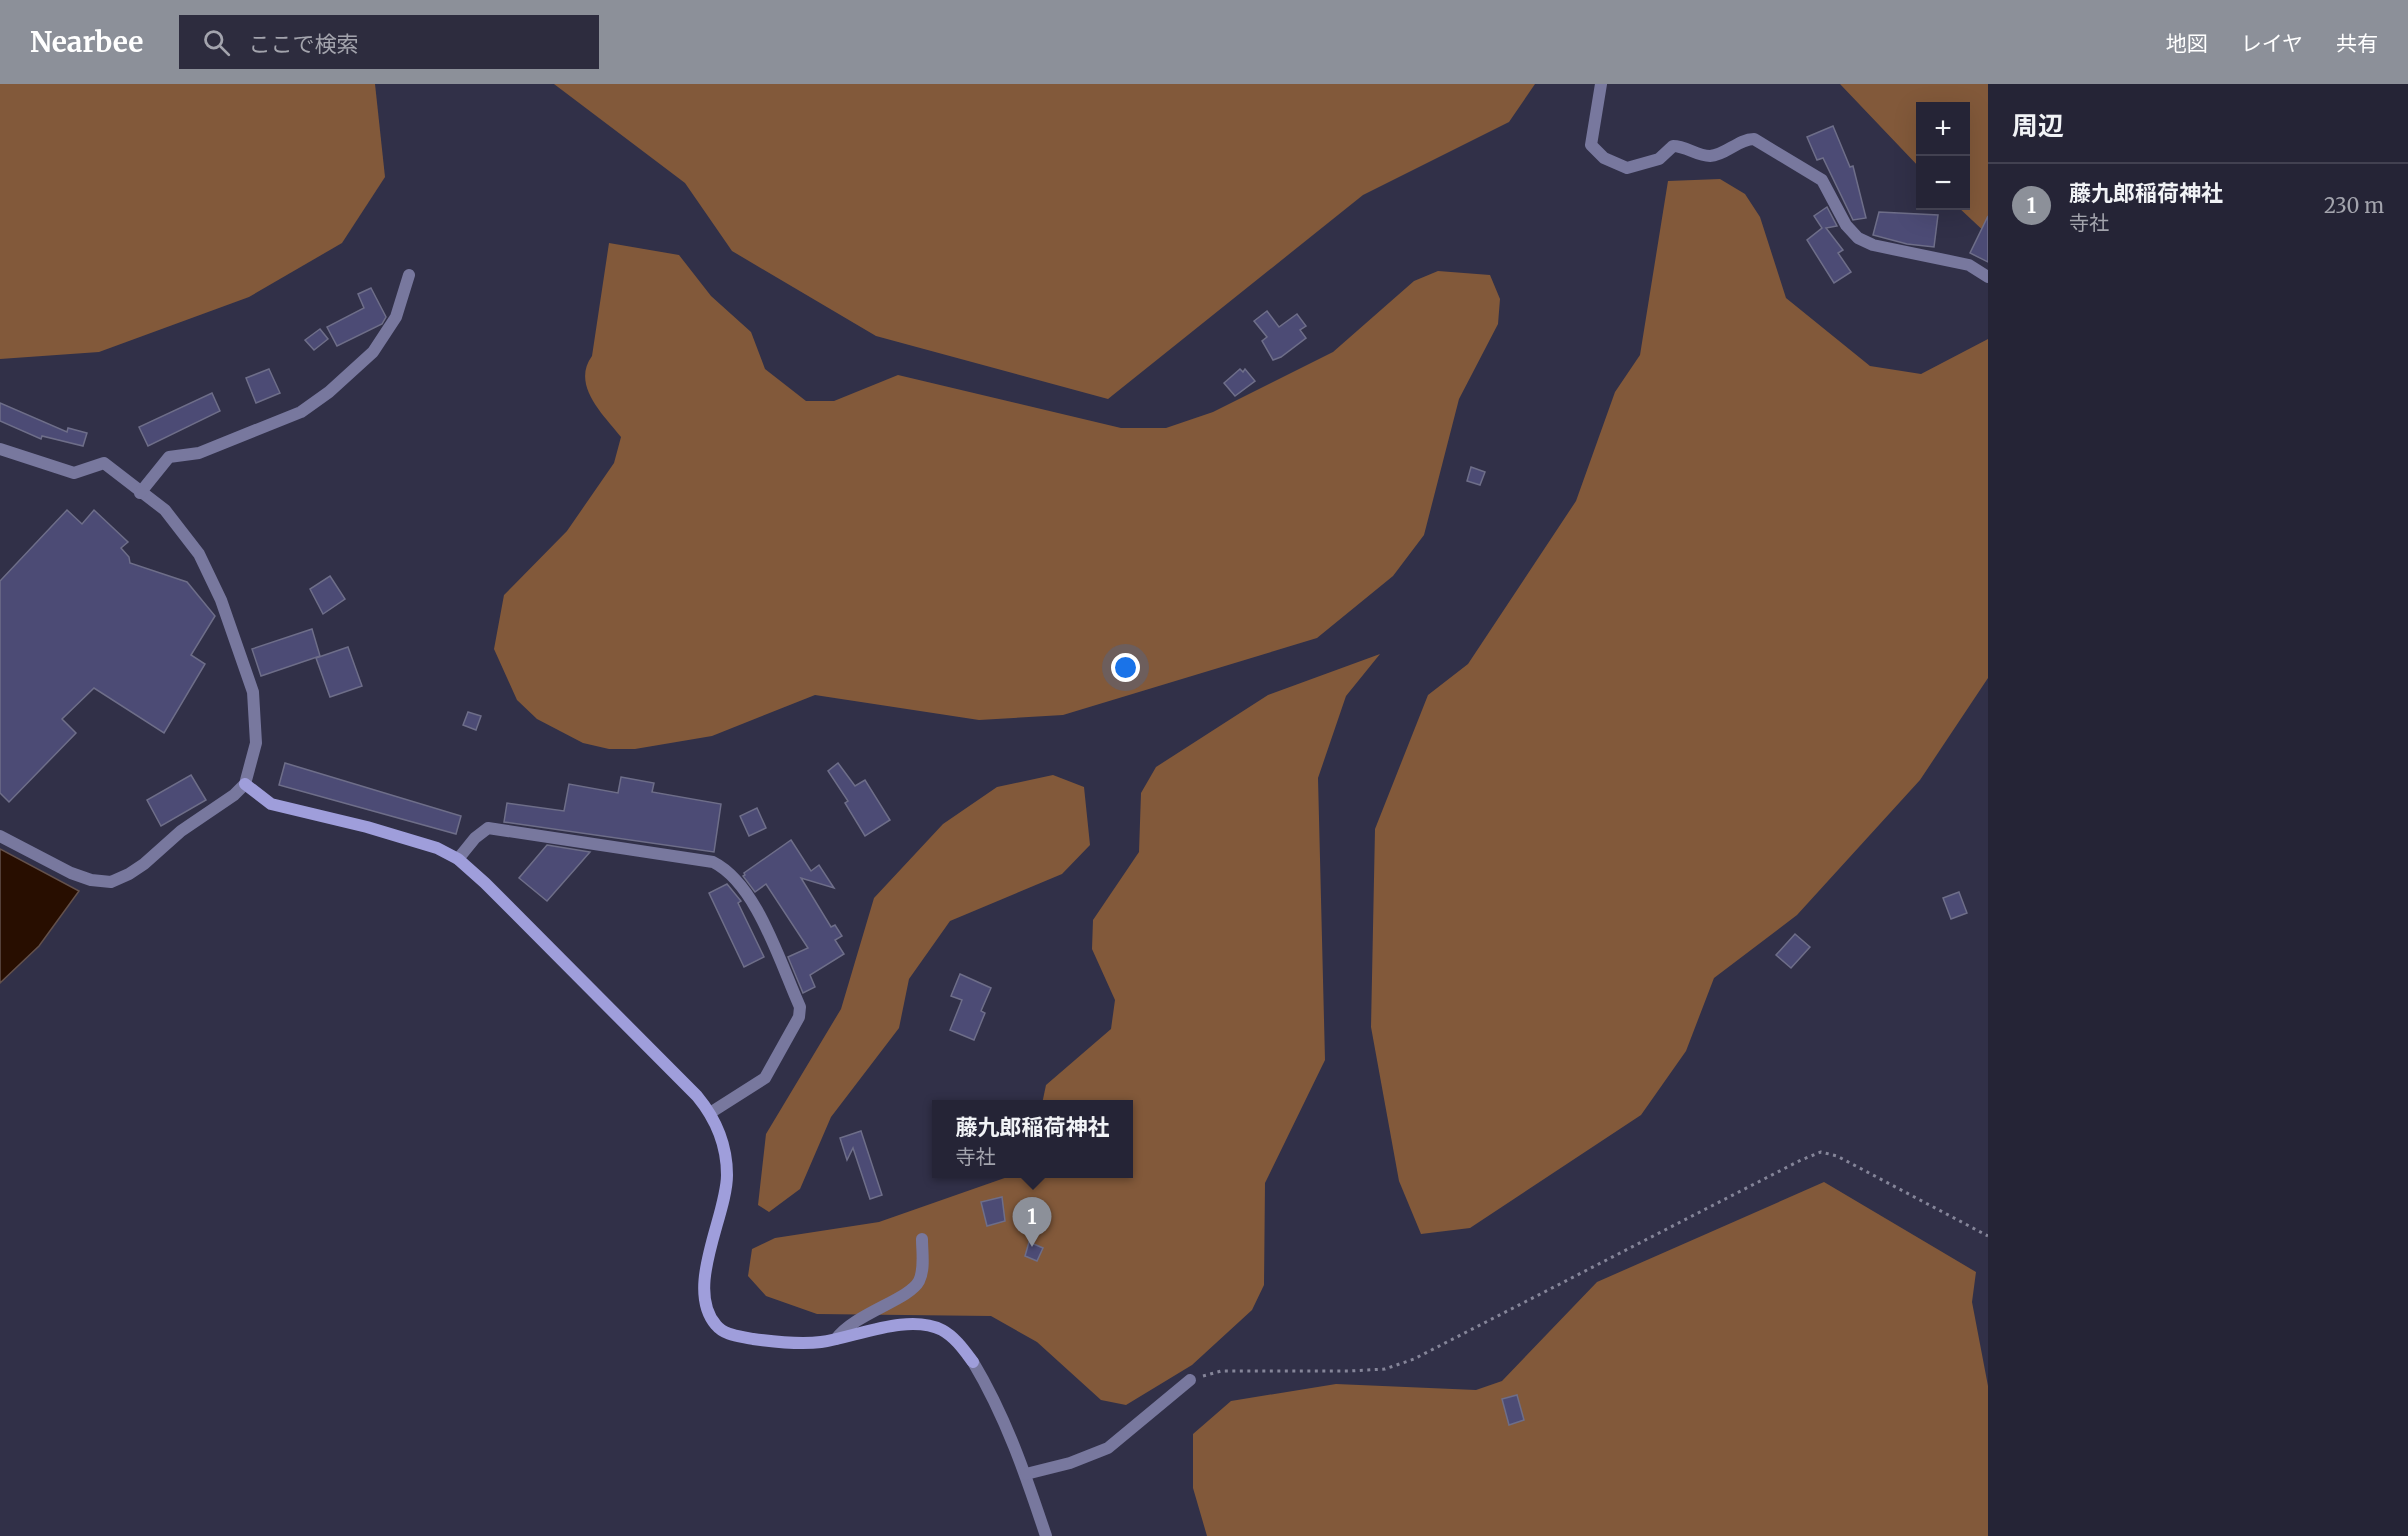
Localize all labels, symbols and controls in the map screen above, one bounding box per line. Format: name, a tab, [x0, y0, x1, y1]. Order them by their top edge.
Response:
search box	[179, 15, 599, 69]
text: Nearbee	[30, 24, 143, 60]
icon: search	[200, 26, 233, 59]
text: ここで検索	[248, 30, 358, 58]
text: 地図	[2166, 30, 2208, 57]
text: レイヤ	[2241, 30, 2303, 57]
text: 共有	[2336, 30, 2378, 57]
map controls	[1916, 102, 1970, 210]
button: +	[1916, 102, 1970, 156]
text: 周辺	[2012, 109, 2064, 142]
button: −	[1916, 156, 1970, 210]
text: 藤九郎稲荷神社	[2069, 179, 2223, 207]
text: 1	[2027, 193, 2036, 218]
text: 230 m	[2324, 193, 2384, 218]
text: 寺社	[2069, 210, 2109, 235]
your location	[1111, 653, 1140, 682]
popup	[932, 1100, 1133, 1178]
text: 藤九郎稲荷神社	[955, 1113, 1110, 1141]
text: 寺社	[955, 1144, 995, 1169]
pin: 1	[1012, 1198, 1052, 1247]

